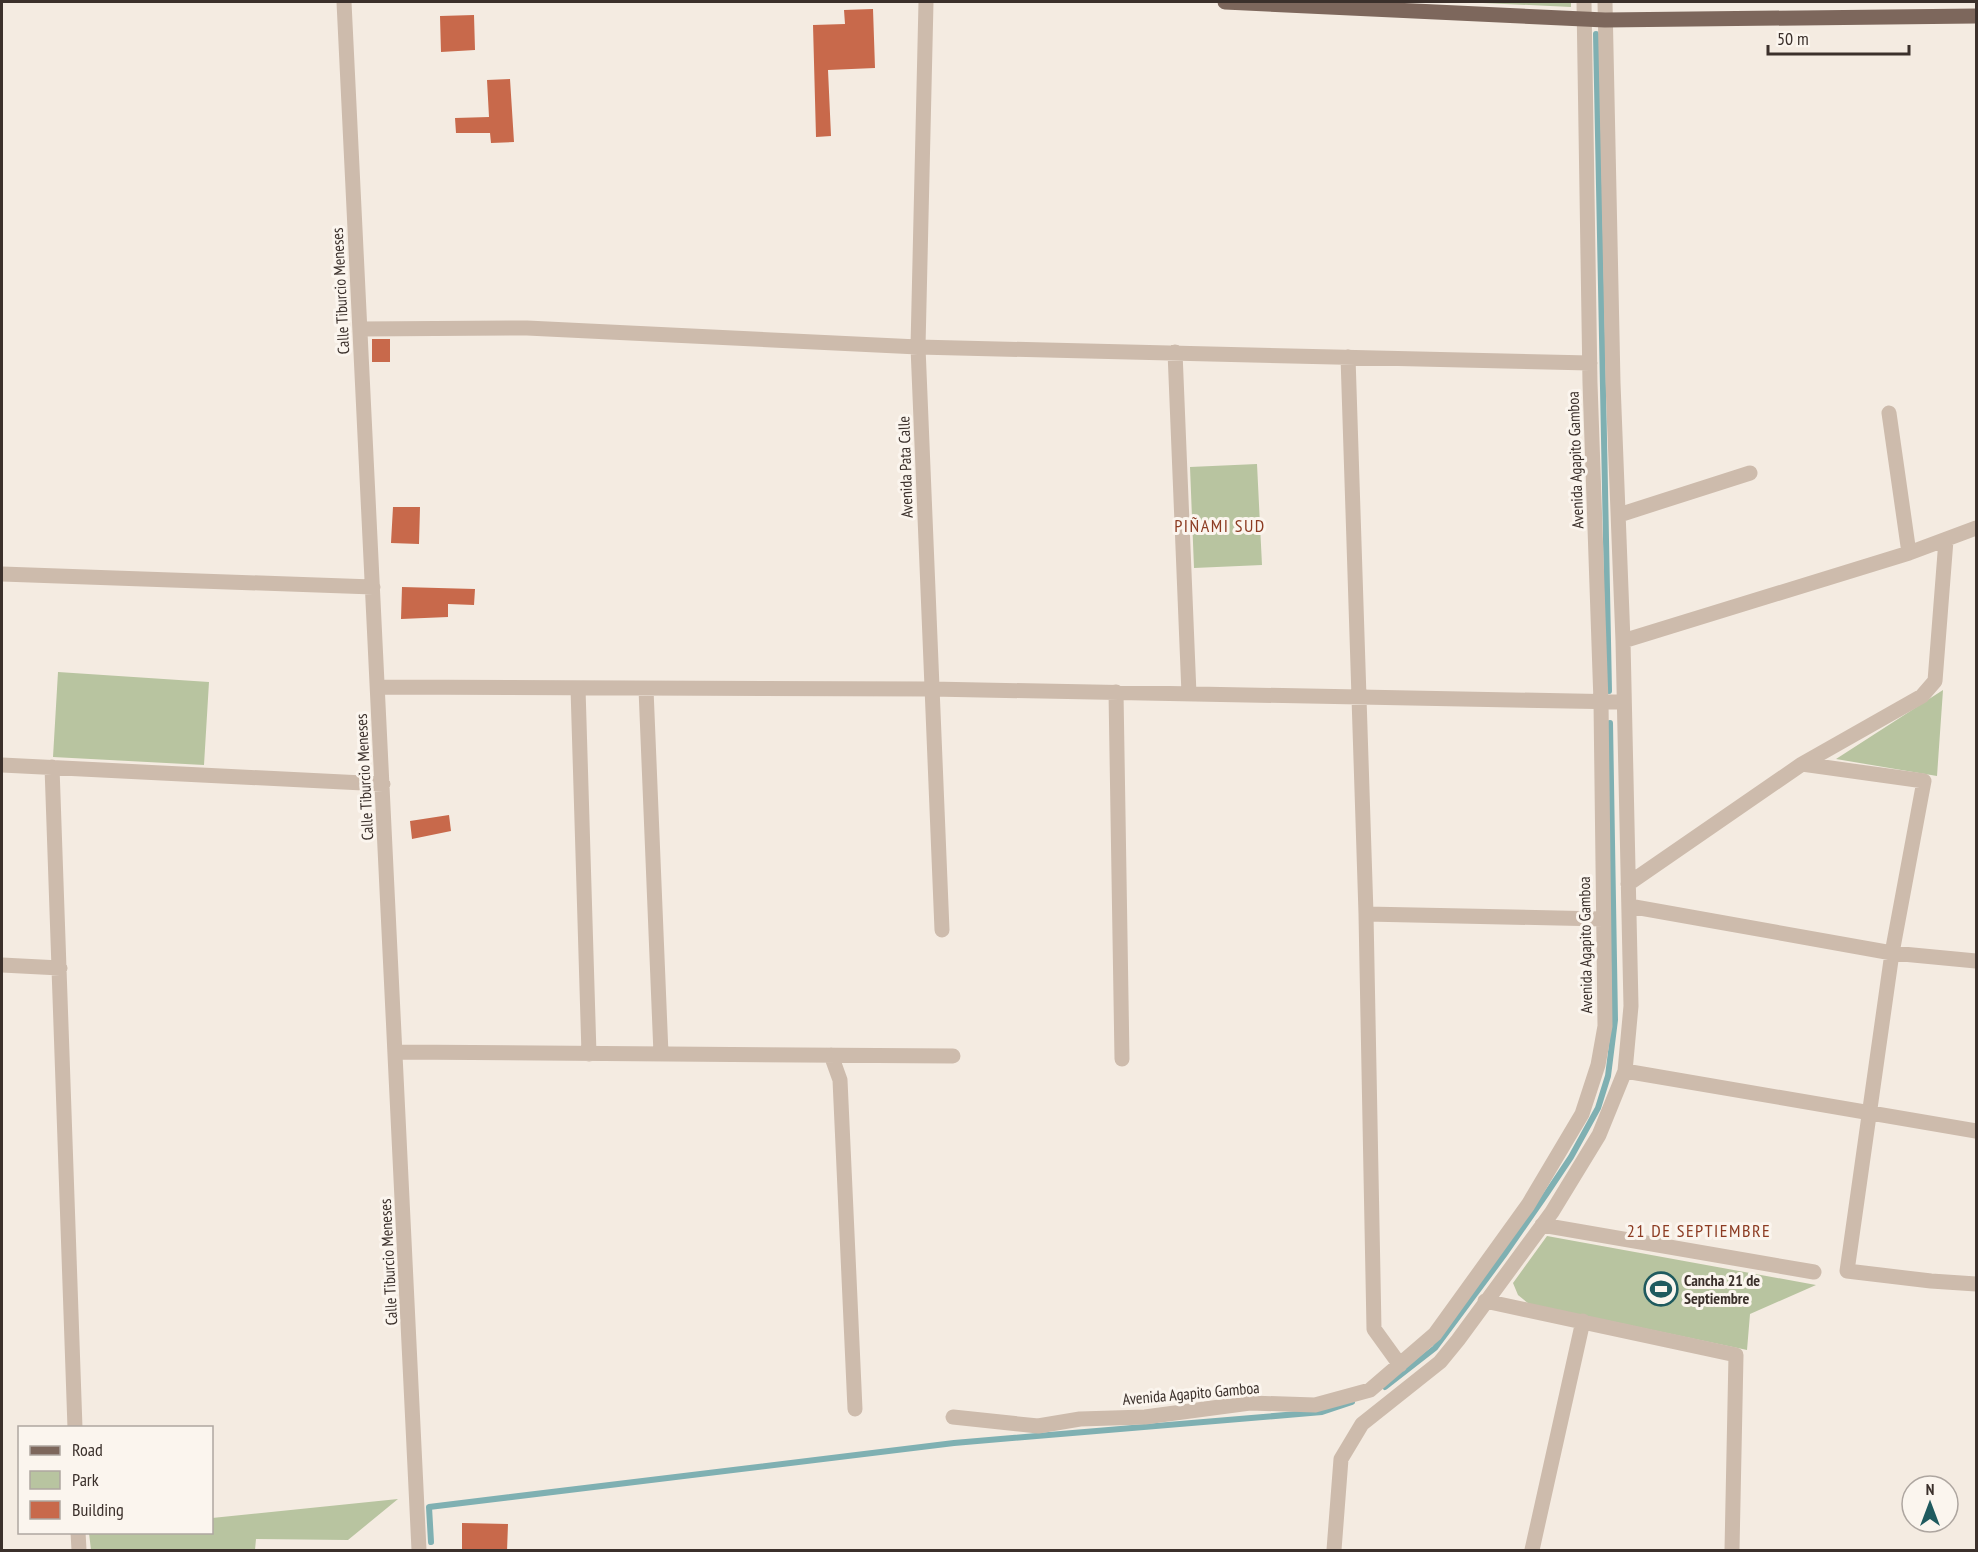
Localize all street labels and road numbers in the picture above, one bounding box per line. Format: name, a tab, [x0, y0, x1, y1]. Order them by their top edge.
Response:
street label: Calle Tiburcio Meneses	[327, 227, 353, 355]
street label: Avenida Agapito Gamboa	[1563, 391, 1587, 529]
street label: Avenida Pata Calle	[893, 416, 917, 518]
street label: Calle Tiburcio Meneses	[351, 713, 377, 841]
street label: Avenida Agapito Gamboa	[1574, 876, 1596, 1014]
street label: Calle Tiburcio Meneses	[375, 1198, 401, 1326]
street label: Avenida Agapito Gamboa	[1122, 1377, 1260, 1409]

